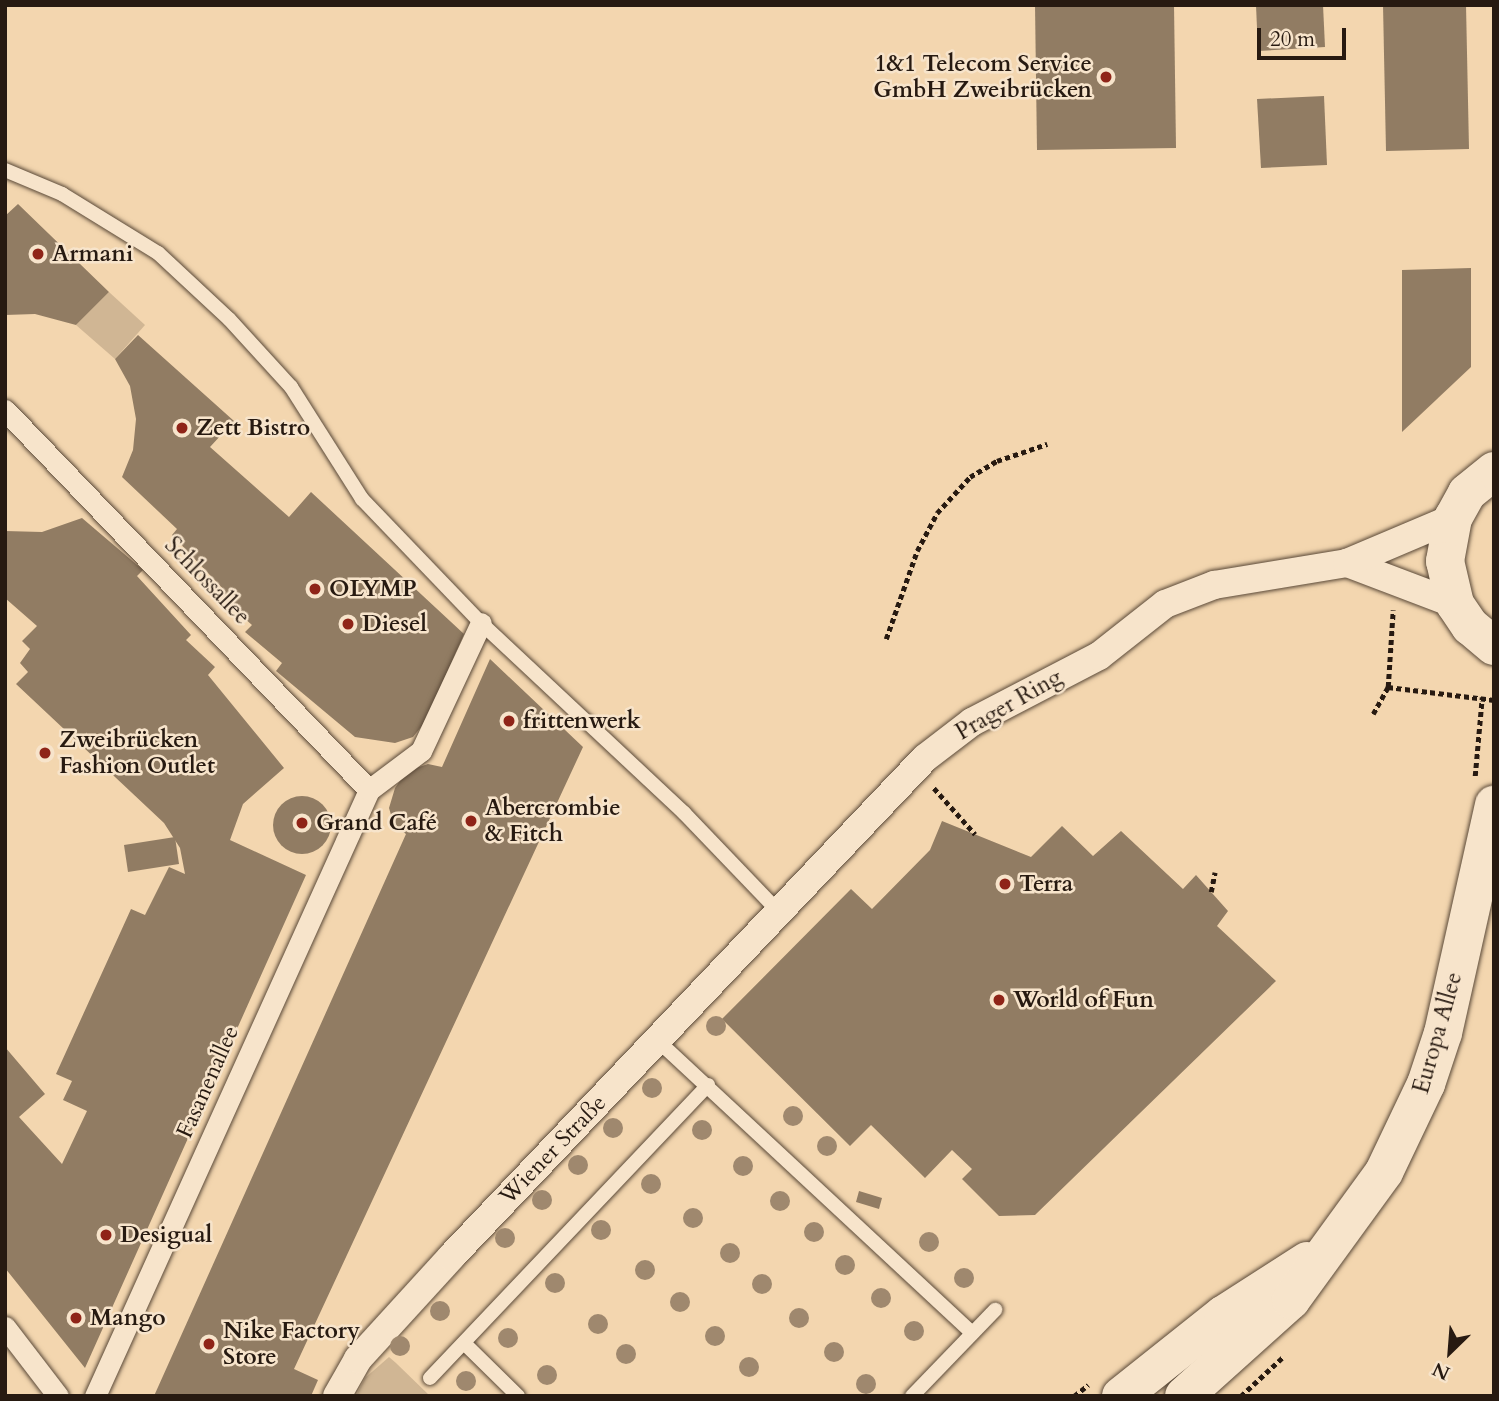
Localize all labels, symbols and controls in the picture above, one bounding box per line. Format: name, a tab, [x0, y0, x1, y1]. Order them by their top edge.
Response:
scale bar	[1261, 14, 1350, 58]
text: 20 m	[1270, 25, 1315, 54]
place label: 1&1 Telecom Service GmbH Zweibrücken	[873, 50, 1092, 104]
marker: 1&1 Telecom Service GmbH Zweibrücken	[1098, 69, 1114, 85]
place label: Armani	[52, 240, 133, 268]
marker: Armani	[30, 246, 46, 262]
place label: Zett Bistro	[196, 414, 310, 442]
marker: Zett Bistro	[174, 420, 190, 436]
street label: Schlossallee	[159, 532, 255, 630]
place label: OLYMP	[329, 575, 417, 603]
marker: OLYMP	[307, 581, 323, 597]
place label: Diesel	[362, 610, 427, 638]
marker: Diesel	[340, 616, 356, 632]
street label: Prager Ring	[951, 663, 1067, 747]
place label: frittenwerk	[523, 707, 641, 735]
marker: frittenwerk	[501, 713, 517, 729]
place label: Zweibrücken Fashion Outlet	[59, 726, 215, 780]
marker: Zweibrücken Fashion Outlet	[37, 745, 53, 761]
place label: Abercrombie & Fitch	[485, 794, 621, 848]
place label: Grand Café	[316, 809, 437, 837]
marker: Abercrombie & Fitch	[463, 813, 479, 829]
marker: Grand Café	[294, 815, 310, 831]
place label: Terra	[1019, 870, 1073, 898]
marker: Terra	[997, 876, 1013, 892]
street label: Europa Allee	[1408, 969, 1468, 1097]
place label: World of Fun	[1013, 986, 1154, 1014]
marker: World of Fun	[991, 992, 1007, 1008]
street label: Fasanenallee	[171, 1022, 245, 1142]
street label: Wiener Straße	[494, 1089, 612, 1211]
place label: Desigual	[120, 1221, 212, 1249]
marker: Desigual	[98, 1227, 114, 1243]
place label: Mango	[90, 1304, 166, 1332]
marker: Mango	[68, 1310, 84, 1326]
place label: Nike Factory Store	[223, 1317, 360, 1371]
north arrow	[1415, 1317, 1485, 1387]
marker: Nike Factory Store	[201, 1336, 217, 1352]
text: N	[1428, 1356, 1454, 1386]

